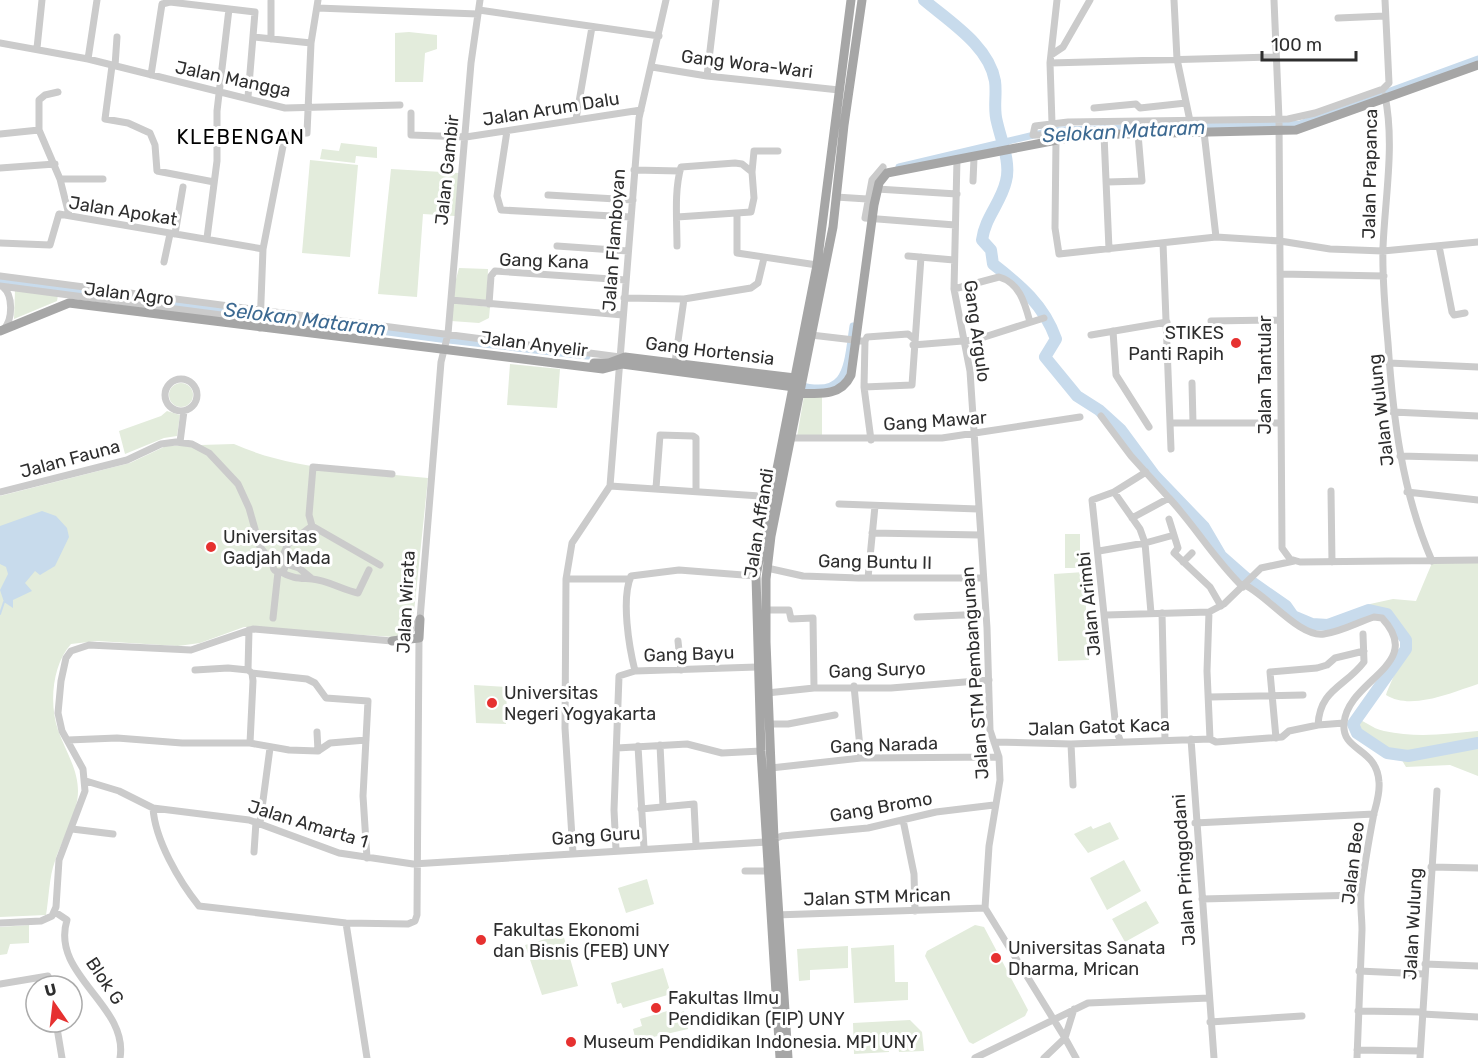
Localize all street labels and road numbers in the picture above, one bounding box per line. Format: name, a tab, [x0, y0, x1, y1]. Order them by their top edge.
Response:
street label: Gang Wora-Wari	[680, 45, 814, 83]
street label: Jalan Mangga	[173, 56, 293, 102]
street label: Jalan Arum Dalu	[481, 87, 621, 131]
street label: Jalan Prapanca	[1358, 109, 1382, 239]
street label: Jalan Gambir	[430, 113, 464, 226]
street label: Jalan Flamboyan	[598, 168, 630, 312]
street label: Jalan Apokat	[67, 192, 179, 230]
street label: Gang Kana	[499, 248, 589, 274]
street label: Jalan Agro	[83, 278, 175, 310]
street label: Gang Argulo	[959, 279, 995, 383]
street label: Jalan Tantular	[1254, 315, 1276, 434]
street label: Jalan Anyelir	[479, 326, 589, 362]
street label: Gang Hortensia	[644, 332, 776, 370]
street label: Jalan Wulung	[1363, 353, 1399, 467]
street label: Gang Mawar	[883, 406, 987, 436]
street label: Jalan Fauna	[18, 435, 122, 483]
street label: Jalan Affandi	[740, 467, 778, 579]
street label: Jalan Wirata	[392, 550, 420, 654]
street label: Gang Buntu II	[818, 550, 932, 574]
street label: Jalan Arimbi	[1073, 551, 1105, 657]
street label: Jalan STM Pembangunan	[957, 566, 993, 780]
street label: Gang Bayu	[643, 641, 735, 667]
street label: Gang Suryo	[828, 657, 926, 683]
street label: Jalan Gatot Kaca	[1028, 714, 1170, 740]
street label: Gang Narada	[830, 732, 938, 758]
street label: Gang Bromo	[828, 787, 934, 827]
street label: Jalan Pringgodani	[1168, 793, 1200, 947]
street label: Jalan Amarta 1	[245, 795, 371, 853]
street label: Jalan Beo	[1337, 820, 1369, 906]
street label: Gang Guru	[551, 822, 641, 850]
street label: Jalan Wulung	[1399, 867, 1427, 981]
street label: Jalan STM Mrican	[803, 883, 951, 911]
street label: Blok G	[81, 953, 129, 1009]

